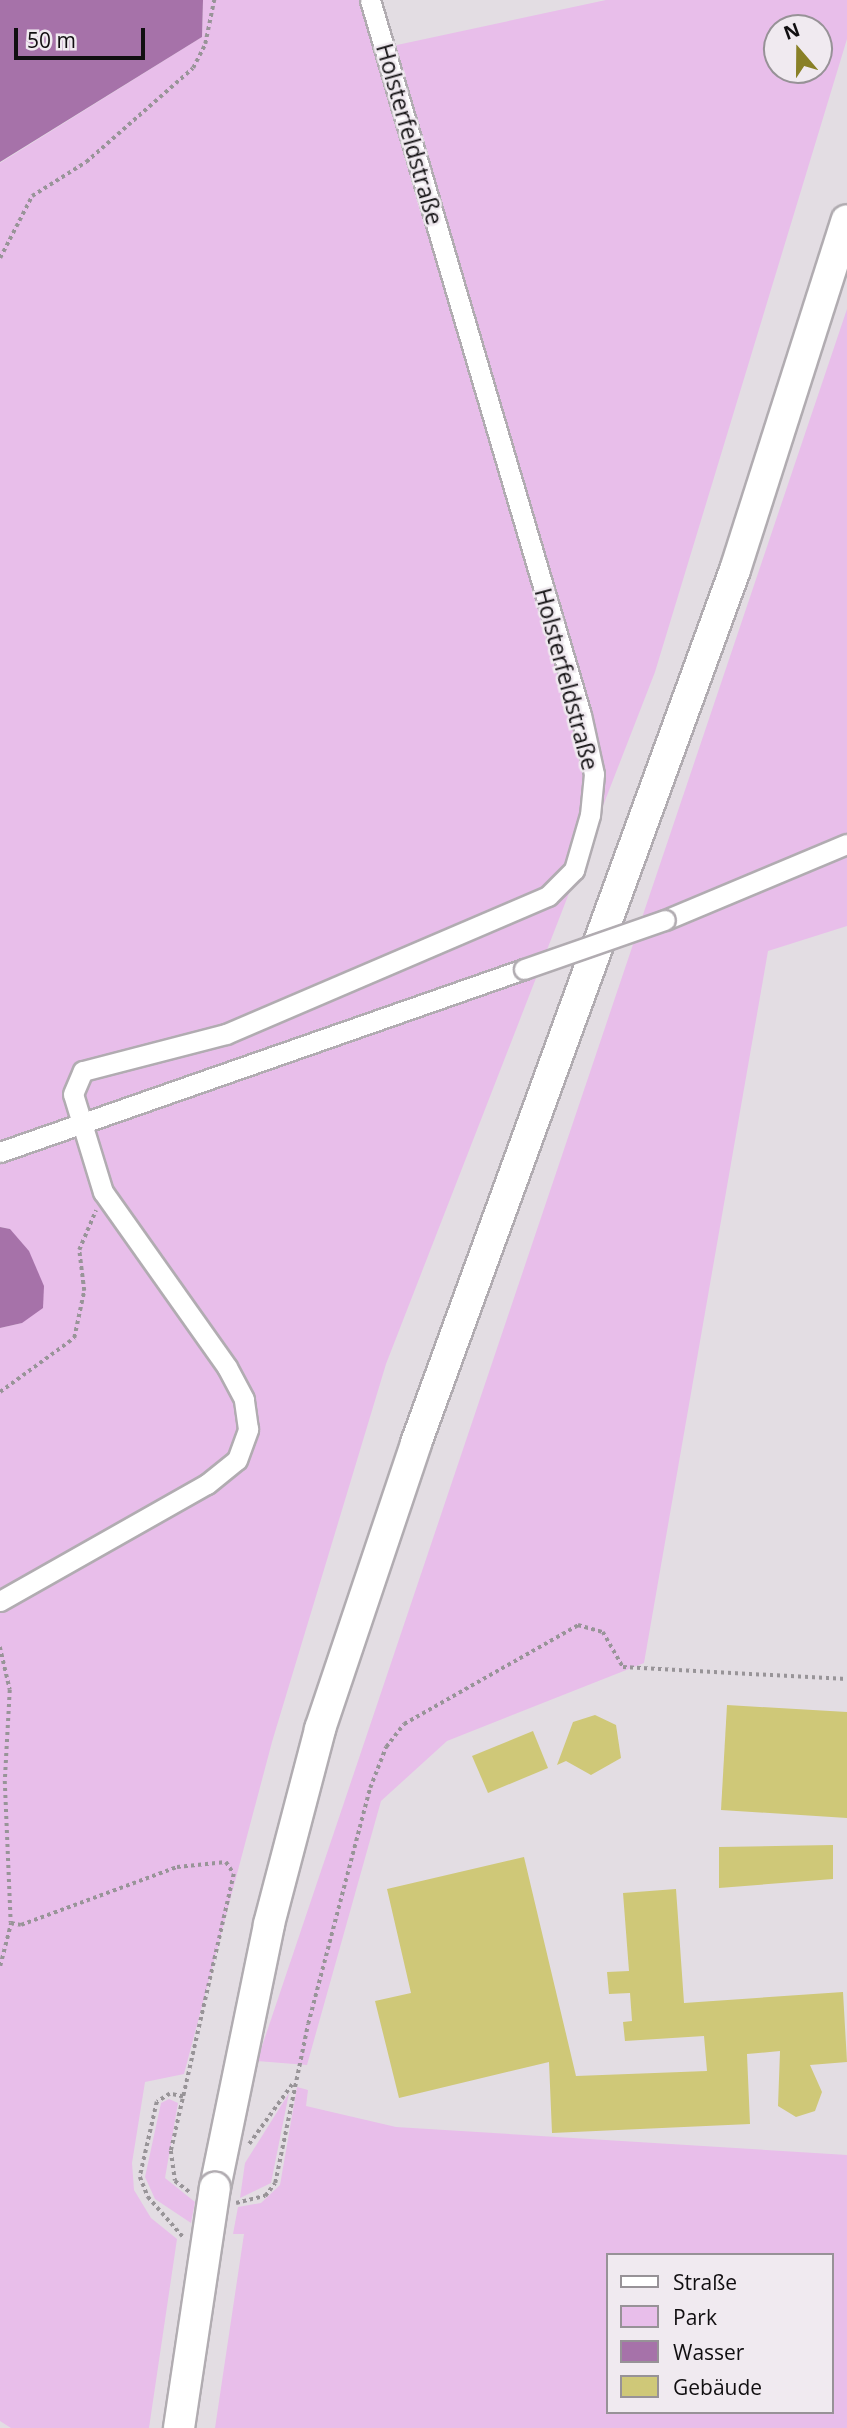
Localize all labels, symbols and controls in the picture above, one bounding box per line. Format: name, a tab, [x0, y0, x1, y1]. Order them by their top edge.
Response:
scale bar	[18, 14, 149, 58]
north arrow	[763, 14, 833, 84]
text: N	[780, 16, 803, 46]
text: 50 m	[27, 26, 76, 54]
street label: Holsterfeldstraße	[371, 40, 449, 228]
street label: Holsterfeldstraße	[529, 585, 605, 773]
legend	[606, 2253, 833, 2414]
text: Straße	[673, 2268, 737, 2296]
text: Park	[673, 2303, 717, 2331]
text: Wasser	[673, 2338, 744, 2366]
text: Gebäude	[673, 2373, 762, 2401]

